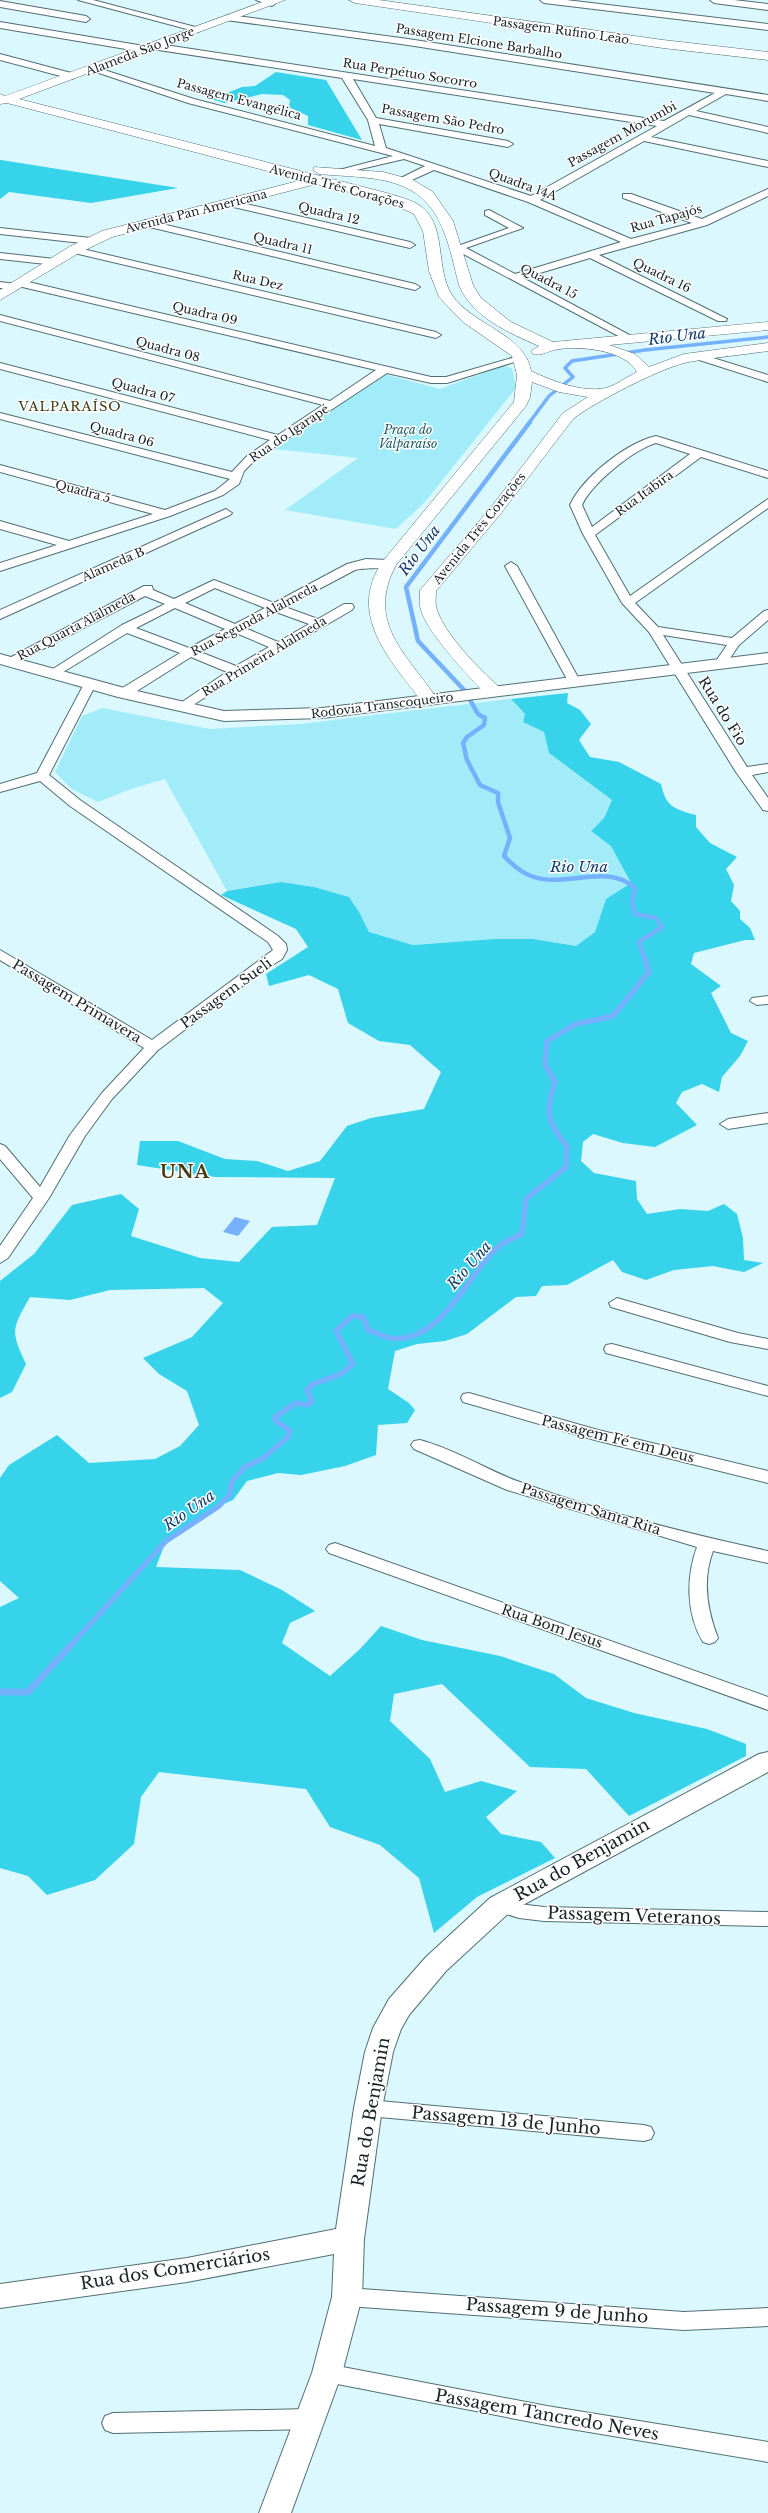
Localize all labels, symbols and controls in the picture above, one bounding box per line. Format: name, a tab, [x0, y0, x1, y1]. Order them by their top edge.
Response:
street label: Passagem Rufino Leão	[492, 13, 630, 47]
street label: Passagem Elcione Barbalho	[395, 20, 563, 62]
street label: Alameda São Jorge	[83, 23, 197, 79]
street label: Rua Perpétuo Socorro	[342, 55, 478, 91]
street label: Passagem Evangélica	[175, 75, 303, 123]
street label: Passagem Morumbi	[565, 98, 679, 170]
street label: Passagem São Pedro	[380, 101, 506, 137]
street label: Avenida Três Corações	[267, 160, 406, 211]
street label: Quadra 14A	[487, 165, 560, 204]
street label: Avenida Pan Americana	[123, 186, 269, 236]
street label: Quadra 12	[297, 199, 361, 227]
street label: Rua Tapajós	[628, 201, 704, 235]
street label: Quadra 11	[252, 229, 314, 257]
street label: Quadra 16	[630, 254, 694, 296]
street label: Quadra 15	[518, 260, 580, 302]
street label: Rua Dez	[231, 267, 285, 293]
street label: Quadra 09	[171, 298, 239, 328]
water label: Rio Una	[646, 323, 707, 349]
street label: Quadra 08	[134, 333, 202, 365]
street label: Quadra 07	[110, 374, 177, 406]
district label: VALPARAÍSO	[17, 398, 122, 415]
street label: Rua do Igarapé	[246, 401, 332, 465]
street label: Quadra 06	[88, 418, 156, 450]
park label: Praça do Valparaíso	[379, 422, 437, 451]
street label: Rua Itabira	[612, 467, 676, 519]
street label: Avenida Três Corações	[429, 469, 529, 588]
street label: Quadra 5	[54, 476, 112, 506]
water label: Rio Una	[393, 521, 444, 580]
street label: Alameda B	[79, 544, 147, 585]
street label: Rua Segunda Alalmeda	[188, 579, 320, 659]
street label: Rua Quarta Alalmeda	[14, 588, 138, 663]
street label: Rua Primeira Alalmeda	[199, 613, 329, 699]
street label: Rua do Fio	[695, 673, 751, 749]
street label: Rodovia Transcoqueiro	[310, 689, 454, 721]
water label: Rio Una	[549, 857, 608, 876]
street label: Passagem Sueli	[177, 954, 275, 1032]
street label: Passagem Primavera	[9, 955, 145, 1047]
district label: UNA	[160, 1161, 210, 1183]
water label: Rio Una	[442, 1237, 495, 1294]
street label: Passagem Fé em Deus	[540, 1411, 696, 1467]
street label: Passagem Santa Rita	[519, 1479, 663, 1539]
water label: Rio Una	[159, 1486, 218, 1535]
street label: Rua Bom Jesus	[499, 1600, 605, 1652]
street label: Rua do Benjamin	[511, 1814, 653, 1906]
street label: Passagem Veteranos	[547, 1902, 721, 1930]
street label: Rua do Benjamin	[348, 2035, 395, 2188]
street label: Passagem 13 de Junho	[410, 2102, 602, 2140]
street label: Rua dos Comerciários	[79, 2244, 271, 2294]
street label: Passagem 9 de Junho	[465, 2294, 649, 2328]
street label: Passagem Tancredo Neves	[433, 2385, 661, 2445]

